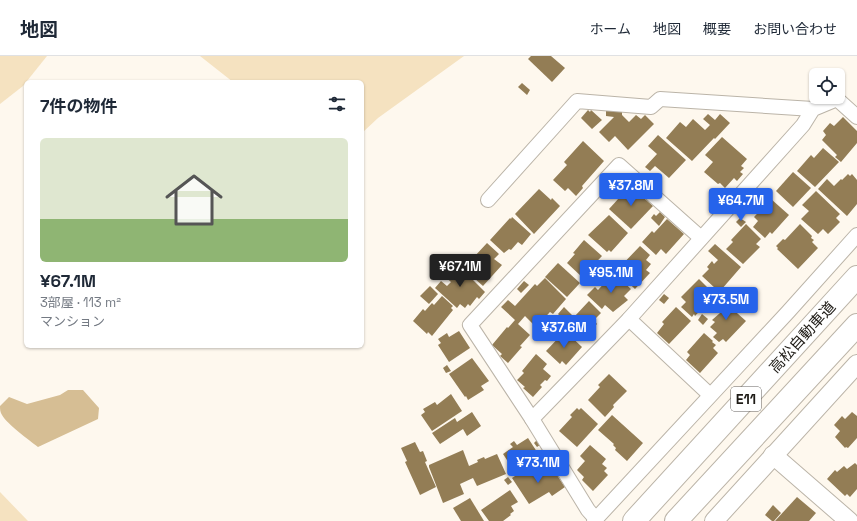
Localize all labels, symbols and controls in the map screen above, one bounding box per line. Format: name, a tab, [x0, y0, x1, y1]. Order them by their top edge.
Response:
text: 地図	[20, 17, 58, 42]
text: ホーム	[589, 20, 631, 38]
text: 地図	[653, 20, 681, 38]
text: 概要	[703, 20, 731, 38]
text: お問い合わせ	[753, 20, 837, 38]
map controls	[809, 68, 845, 104]
button: locate	[809, 68, 845, 104]
icon: filters	[326, 93, 348, 115]
text: 7件の物件	[40, 95, 117, 117]
icon: home	[158, 164, 230, 236]
pin: ¥37.8M	[598, 173, 664, 207]
text: ¥37.8M	[608, 177, 654, 194]
pin: ¥64.7M	[708, 188, 774, 222]
text: ¥64.7M	[718, 192, 764, 209]
pin: ¥67.1M	[427, 254, 493, 288]
text: ¥67.1M	[439, 258, 481, 275]
pin: ¥95.1M	[578, 260, 644, 294]
text: ¥95.1M	[589, 264, 633, 281]
text: ¥67.1M	[40, 270, 96, 292]
pin: ¥73.5M	[693, 287, 759, 321]
text: ¥73.5M	[703, 291, 749, 308]
text: 3部屋 · 113 m²	[40, 294, 121, 311]
street label: 高松自動車道	[765, 297, 839, 377]
text: マンション	[40, 313, 105, 330]
pin: ¥37.6M	[531, 315, 597, 349]
text: ¥37.6M	[541, 319, 587, 336]
road number: E11	[731, 387, 761, 411]
pin: ¥73.1M	[505, 450, 571, 484]
text: ¥73.1M	[516, 454, 560, 471]

